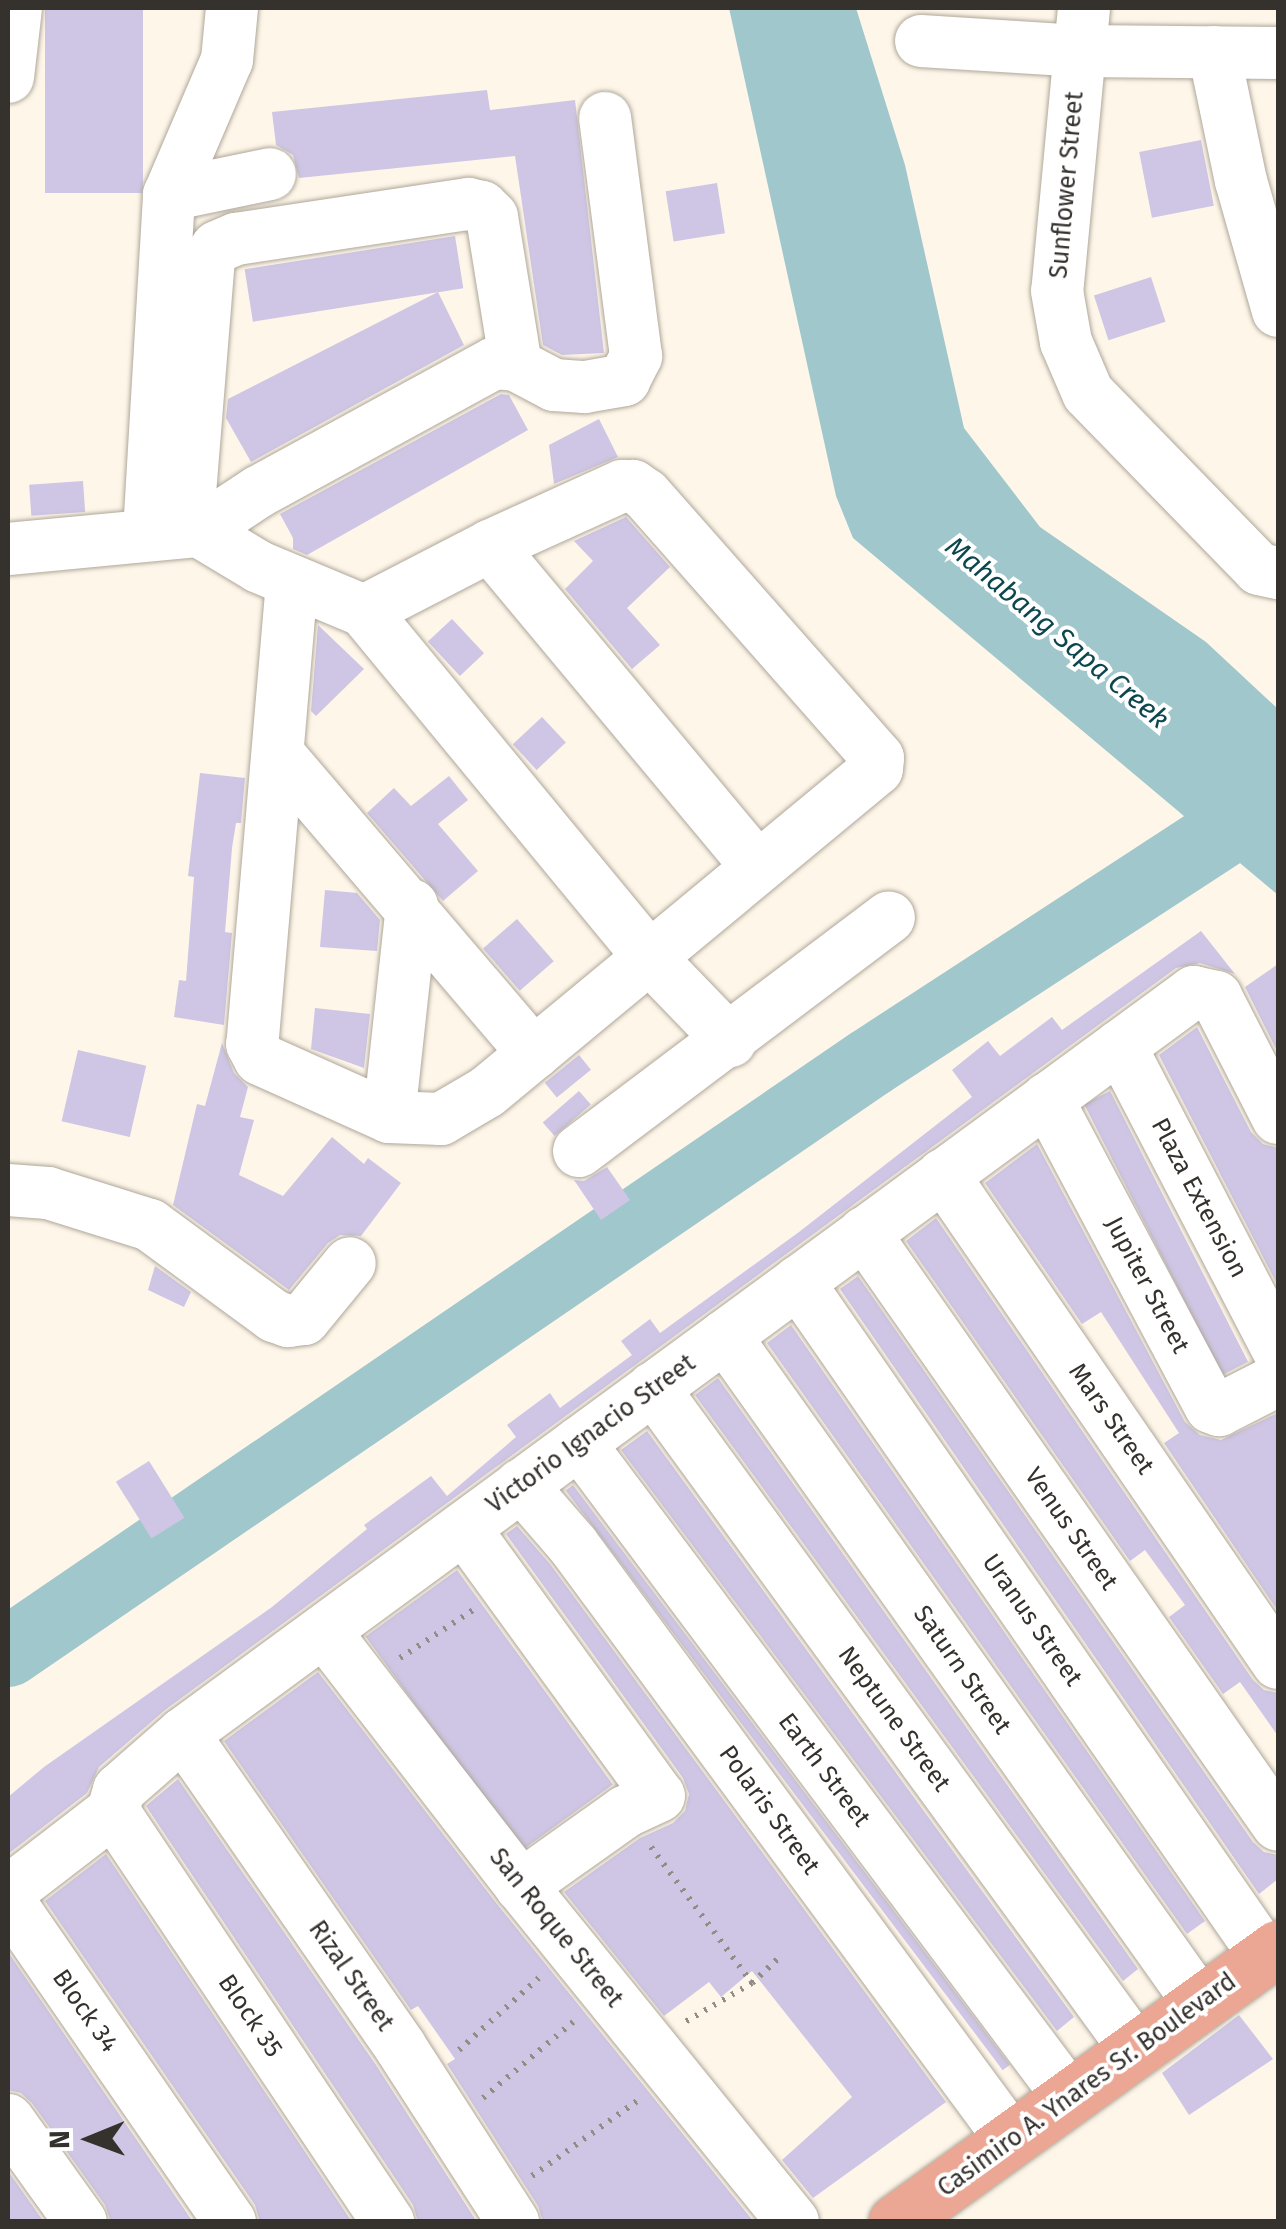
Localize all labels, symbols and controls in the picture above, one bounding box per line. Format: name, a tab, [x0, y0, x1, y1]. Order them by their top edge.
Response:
street label: Sunflower Street	[1044, 90, 1090, 280]
water label: Mahabang Sapa Creek	[939, 530, 1175, 736]
street label: Plaza Extension	[1144, 1113, 1254, 1283]
street label: Jupiter Street	[1098, 1212, 1196, 1358]
street label: Victorio Ignacio Street	[481, 1348, 701, 1520]
street label: Mars Street	[1062, 1358, 1160, 1480]
street label: Venus Street	[1018, 1462, 1124, 1596]
street label: Uranus Street	[975, 1548, 1089, 1692]
street label: Saturn Street	[907, 1600, 1017, 1740]
street label: Neptune Street	[831, 1641, 957, 1797]
street label: Earth Street	[772, 1707, 876, 1833]
street label: Polaris Street	[712, 1740, 826, 1880]
street label: San Roque Street	[483, 1843, 629, 2013]
street label: Rizal Street	[302, 1915, 400, 2037]
street label: Block 34	[46, 1964, 124, 2058]
street label: Casimiro A. Ynares Sr. Boulevard	[932, 1967, 1242, 2203]
street label: Block 35	[211, 1969, 289, 2063]
north arrow	[40, 2089, 140, 2189]
text: N	[43, 2130, 76, 2149]

